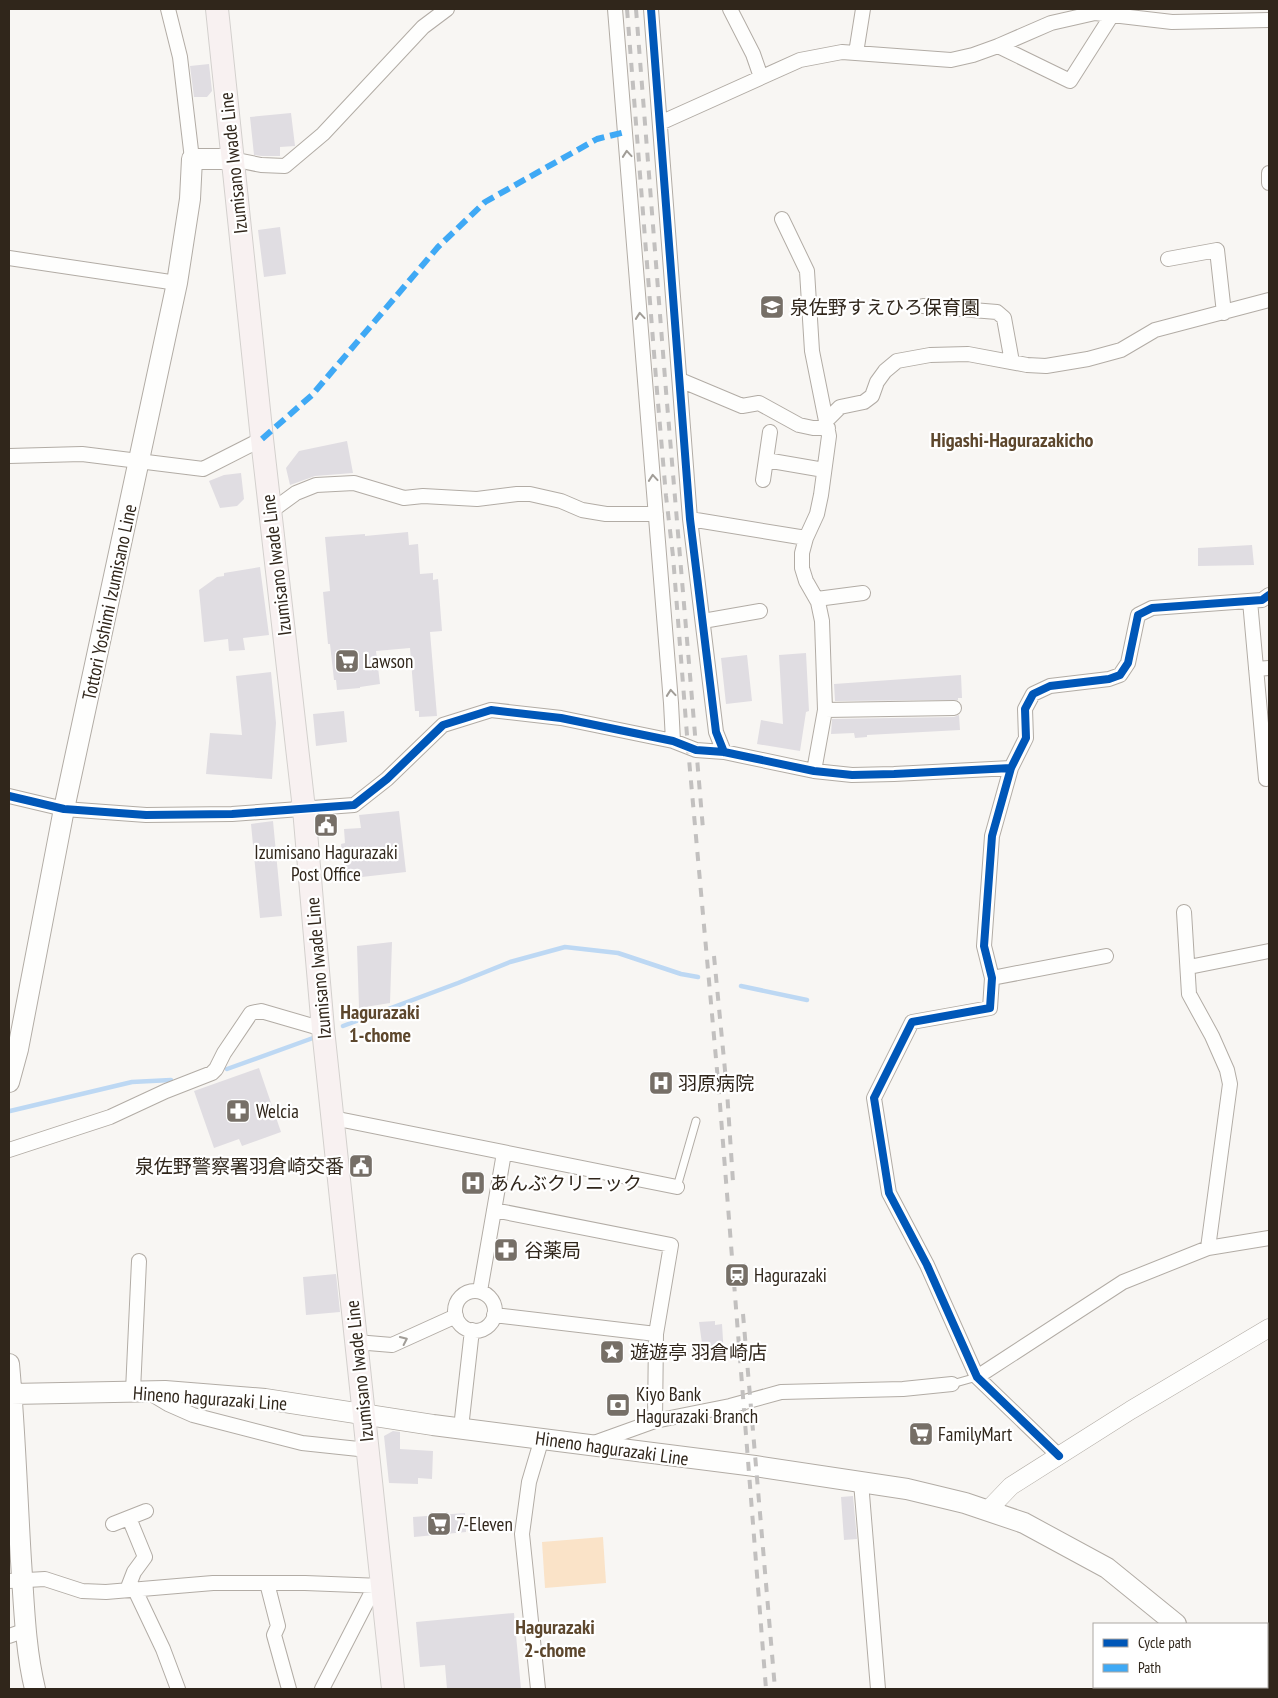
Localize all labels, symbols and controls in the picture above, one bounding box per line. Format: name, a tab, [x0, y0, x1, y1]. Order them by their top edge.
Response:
street label: Izumisano Iwade Line	[214, 91, 252, 235]
one-way arrow	[621, 150, 632, 158]
school or university icon: 泉佐野すえひろ保育園	[759, 294, 785, 320]
place label: 泉佐野すえひろ保育園	[790, 295, 980, 319]
one-way arrow	[634, 312, 645, 320]
district label: Higashi-Hagurazakicho	[930, 427, 1094, 453]
one-way arrow	[648, 474, 659, 482]
street label: Izumisano Iwade Line	[255, 493, 297, 637]
street label: Tottori Yoshimi Izumisano Line	[76, 502, 142, 702]
supermarket icon: Lawson	[334, 648, 360, 674]
place label: Lawson	[364, 649, 413, 673]
one-way arrow	[665, 688, 676, 696]
public building icon: Izumisano Hagurazaki Post Office	[313, 812, 339, 838]
place label: Izumisano Hagurazaki Post Office	[254, 840, 398, 886]
street label: Izumisano Iwade Line	[300, 896, 336, 1040]
district label: Hagurazaki 1-chome	[340, 999, 420, 1048]
hospital icon: 羽原病院	[648, 1070, 674, 1096]
place label: 羽原病院	[678, 1071, 754, 1095]
pharmacy icon: Welcia	[225, 1098, 251, 1124]
place label: Welcia	[256, 1099, 299, 1123]
public building icon: 泉佐野警察署羽倉崎交番	[348, 1153, 374, 1179]
place label: 泉佐野警察署羽倉崎交番	[135, 1154, 344, 1178]
hospital icon: あんぶクリニック	[460, 1170, 486, 1196]
place label: あんぶクリニック	[490, 1171, 642, 1195]
pharmacy icon: 谷薬局	[493, 1237, 519, 1263]
place label: 谷薬局	[524, 1238, 581, 1262]
station icon: Hagurazaki	[724, 1262, 750, 1288]
place label: Hagurazaki	[754, 1263, 827, 1287]
street label: Izumisano Iwade Line	[340, 1299, 378, 1443]
one-way arrow	[399, 1335, 408, 1346]
place icon: 遊遊亭 羽倉崎店	[599, 1339, 625, 1365]
place label: 遊遊亭 羽倉崎店	[630, 1340, 767, 1364]
street label: Hineno hagurazaki Line	[132, 1381, 288, 1415]
place label: Kiyo Bank Hagurazaki Branch	[636, 1382, 758, 1428]
bank icon: Kiyo Bank Hagurazaki Branch	[605, 1392, 631, 1418]
supermarket icon: FamilyMart	[908, 1421, 934, 1447]
place label: FamilyMart	[938, 1422, 1013, 1446]
street label: Hineno hagurazaki Line	[534, 1425, 690, 1471]
supermarket icon: 7-Eleven	[426, 1511, 452, 1537]
place label: 7-Eleven	[456, 1512, 513, 1536]
district label: Hagurazaki 2-chome	[515, 1614, 595, 1663]
legend	[1093, 1623, 1268, 1688]
text: Cycle path	[1138, 1633, 1191, 1652]
text: Path	[1138, 1658, 1161, 1677]

